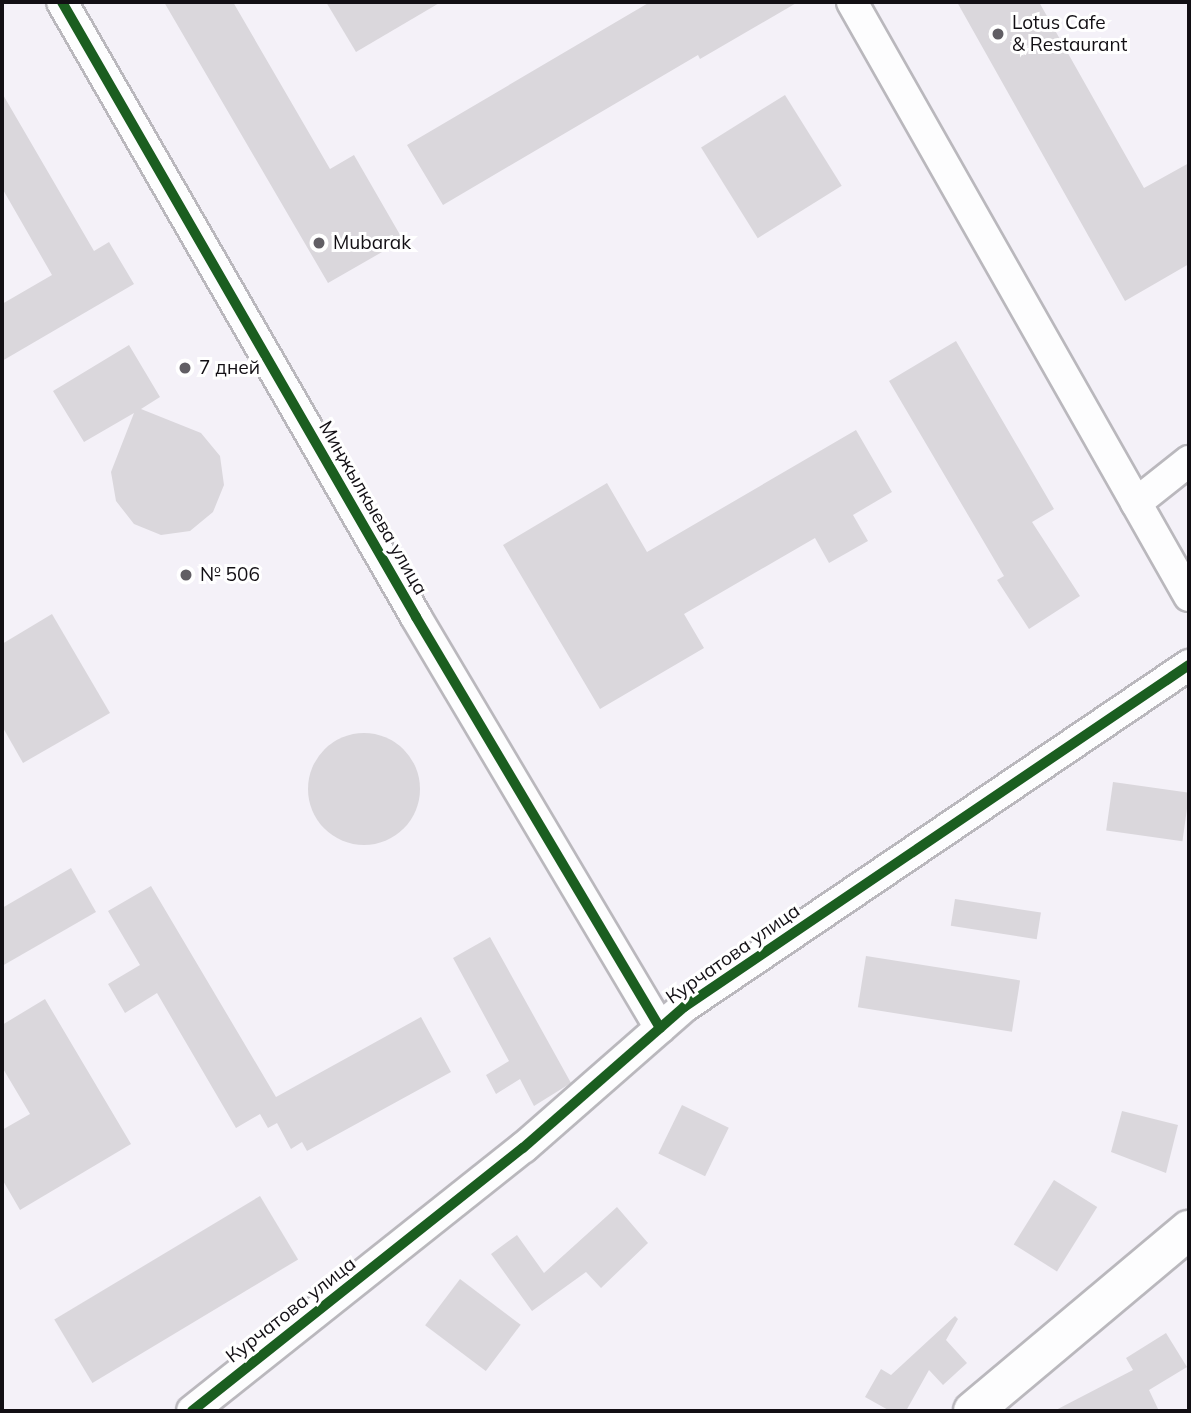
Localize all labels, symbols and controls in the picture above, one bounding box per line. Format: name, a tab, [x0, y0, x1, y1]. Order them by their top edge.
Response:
place label: Lotus Cafe & Restaurant	[1012, 12, 1127, 56]
marker: Lotus Cafe & Restaurant	[990, 26, 1006, 42]
place label: Mubarak	[333, 232, 411, 254]
marker: Mubarak	[311, 235, 327, 251]
place label: 7 дней	[199, 357, 260, 379]
marker: 7 дней	[177, 360, 193, 376]
street label: Миңжылкыева улица	[314, 417, 432, 599]
place label: № 506	[200, 564, 260, 586]
marker: № 506	[178, 567, 194, 583]
street label: Курчатова улица	[662, 899, 804, 1009]
street label: Курчатова улица	[222, 1252, 360, 1368]

